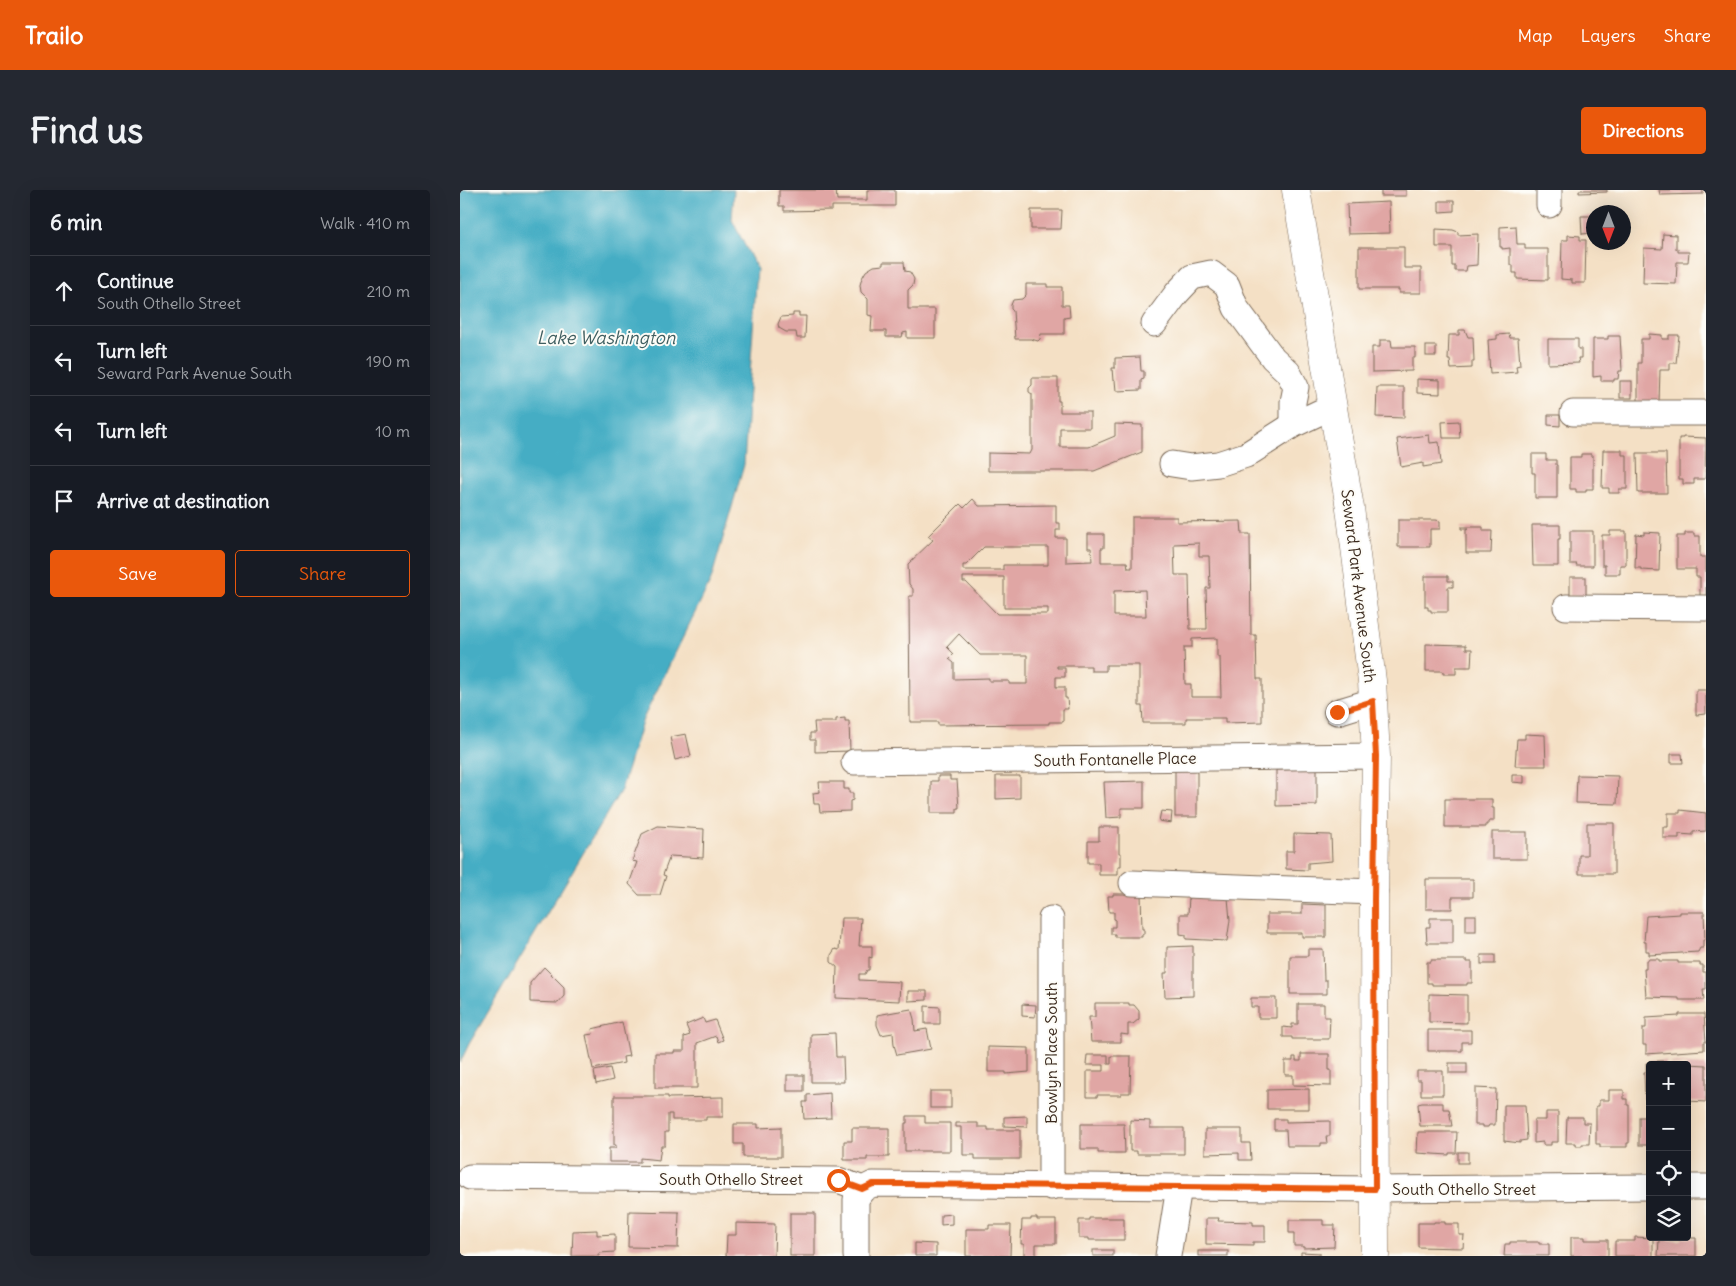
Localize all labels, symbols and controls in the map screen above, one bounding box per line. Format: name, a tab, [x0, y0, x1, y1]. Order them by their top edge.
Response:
text: Trailo	[25, 20, 83, 50]
text: Map	[1517, 24, 1552, 47]
text: Layers	[1580, 24, 1636, 47]
text: Share	[1664, 24, 1711, 47]
button: Directions	[1581, 107, 1706, 154]
text: Find us	[30, 108, 143, 152]
north arrow	[1586, 205, 1631, 250]
text: 6 min	[50, 209, 102, 236]
text: Walk · 410 m	[320, 213, 410, 233]
text: Continue	[97, 269, 174, 293]
icon: ahead	[50, 277, 78, 305]
text: 210 m	[367, 281, 410, 301]
text: South Othello Street	[97, 293, 241, 313]
water label: Lake Washington	[537, 326, 676, 349]
text: Turn left	[97, 339, 167, 363]
icon: left	[50, 347, 78, 375]
text: 190 m	[366, 351, 410, 371]
text: Seward Park Avenue South	[97, 363, 292, 383]
icon: left	[50, 417, 78, 445]
text: Turn left	[97, 419, 167, 443]
text: 10 m	[375, 421, 410, 441]
icon: arrive	[50, 487, 78, 515]
street label: Seward Park Avenue South	[1337, 488, 1381, 684]
text: Arrive at destination	[97, 489, 270, 513]
button: Save	[50, 550, 225, 597]
button: Share	[235, 550, 410, 597]
route end	[1326, 701, 1349, 724]
street label: South Fontanelle Place	[1033, 748, 1197, 770]
street label: Bowlyn Place South	[1041, 982, 1061, 1124]
map controls	[1646, 1061, 1691, 1241]
button: +	[1646, 1061, 1691, 1106]
button: −	[1646, 1106, 1691, 1151]
button: locate	[1646, 1151, 1691, 1196]
street label: South Othello Street	[659, 1169, 804, 1189]
route start	[827, 1169, 850, 1192]
street label: South Othello Street	[1392, 1179, 1537, 1199]
button: layers	[1646, 1196, 1691, 1241]

